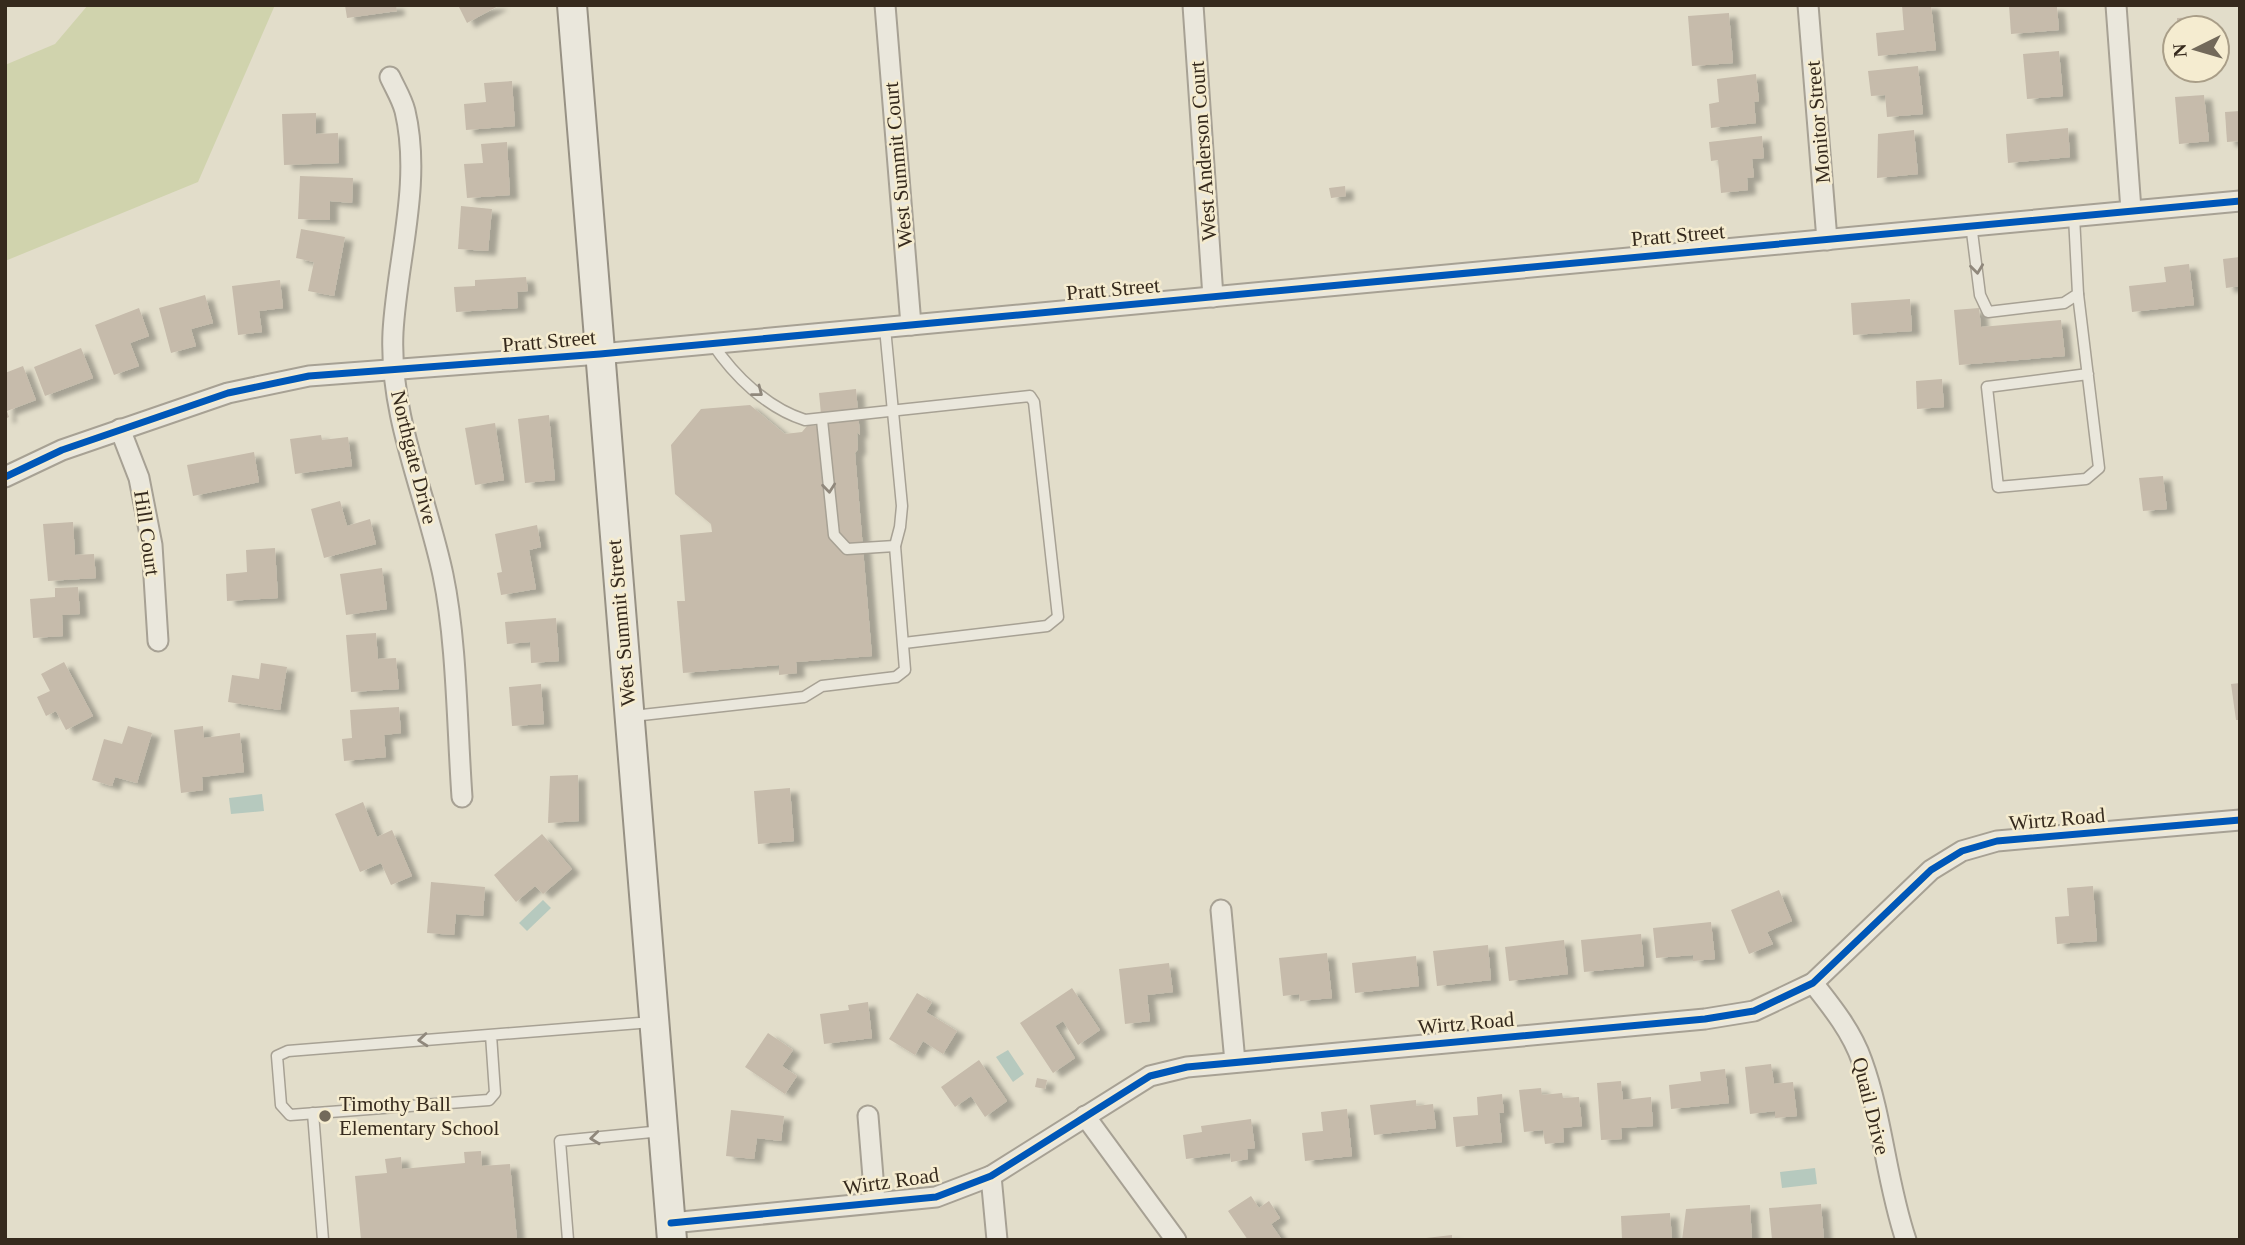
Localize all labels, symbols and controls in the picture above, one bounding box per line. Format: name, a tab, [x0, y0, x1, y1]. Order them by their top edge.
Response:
north arrow	[2161, 14, 2231, 84]
text: N	[2168, 42, 2191, 58]
street label: Monitor Street	[1801, 59, 1835, 184]
street label: West Anderson Court	[1185, 60, 1221, 242]
street label: West Summit Court	[879, 81, 917, 249]
street label: Pratt Street	[1630, 219, 1726, 251]
one-way arrow	[1969, 263, 1984, 275]
street label: Pratt Street	[1065, 273, 1161, 305]
street label: Pratt Street	[501, 325, 597, 357]
one-way arrow	[750, 383, 763, 396]
street label: Northgate Drive	[386, 388, 442, 526]
one-way arrow	[821, 483, 836, 494]
street label: Hill Court	[129, 489, 165, 577]
street label: West Summit Street	[602, 538, 640, 707]
street label: Wirtz Road	[2008, 803, 2107, 835]
street label: Wirtz Road	[1417, 1007, 1516, 1039]
one-way arrow	[417, 1032, 428, 1047]
street label: Quail Drive	[1847, 1055, 1895, 1157]
place label: Timothy Ball Elementary School	[339, 1092, 500, 1140]
marker: Timothy Ball Elementary School	[317, 1108, 333, 1124]
one-way arrow	[589, 1130, 601, 1145]
street label: Wirtz Road	[842, 1162, 941, 1200]

